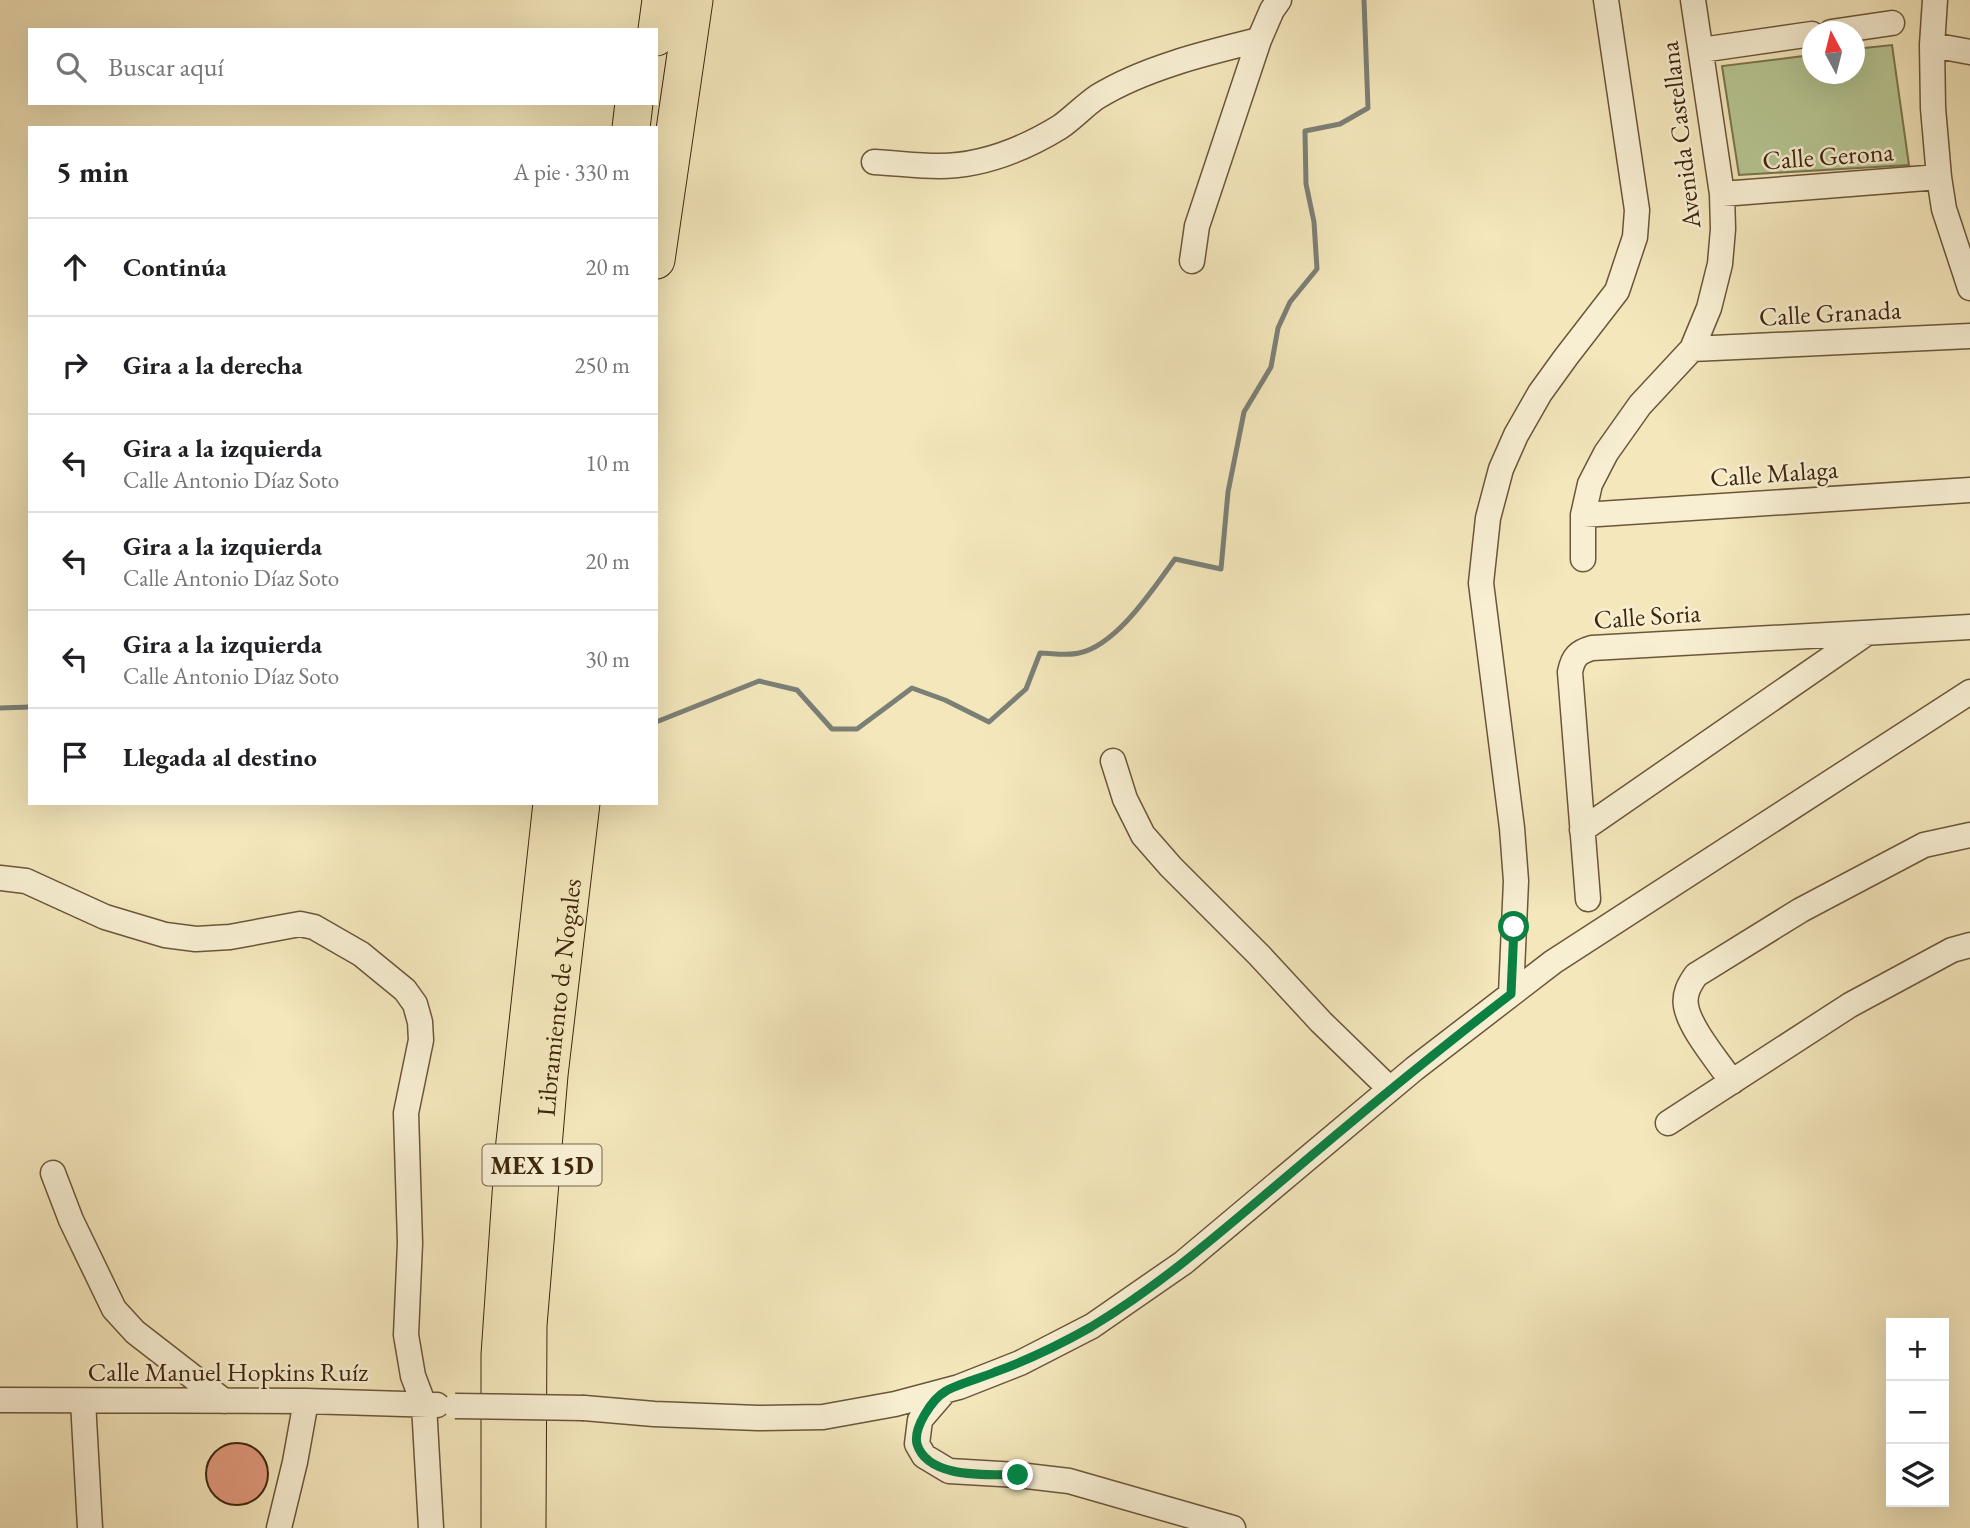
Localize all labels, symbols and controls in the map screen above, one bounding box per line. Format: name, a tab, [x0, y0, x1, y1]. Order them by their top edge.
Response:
north arrow	[1802, 21, 1865, 84]
search box	[28, 28, 658, 105]
street label: Avenida Castellana	[1652, 39, 1708, 232]
icon: search	[52, 48, 90, 86]
text: Buscar aquí	[108, 50, 224, 84]
street label: Calle Gerona	[1761, 134, 1895, 178]
text: 5 min	[56, 152, 129, 191]
text: A pie · 330 m	[514, 157, 630, 187]
icon: ahead	[56, 248, 94, 286]
text: Continúa	[123, 250, 227, 284]
text: 20 m	[585, 252, 630, 282]
street label: Calle Granada	[1758, 292, 1903, 334]
icon: right	[56, 346, 94, 384]
text: Gira a la derecha	[123, 348, 303, 382]
text: 250 m	[574, 350, 630, 380]
text: Gira a la izquierda	[123, 431, 322, 465]
icon: left	[56, 444, 94, 482]
text: 10 m	[585, 448, 630, 478]
street label: Calle Malaga	[1709, 452, 1840, 494]
text: Calle Antonio Díaz Soto	[123, 465, 339, 495]
text: Gira a la izquierda	[123, 529, 322, 563]
icon: left	[56, 542, 94, 580]
text: 20 m	[585, 546, 630, 576]
text: Calle Antonio Díaz Soto	[123, 563, 339, 593]
street label: Calle Soria	[1592, 595, 1702, 637]
text: Gira a la izquierda	[123, 627, 322, 661]
icon: left	[56, 640, 94, 678]
text: 30 m	[585, 644, 630, 674]
text: Calle Antonio Díaz Soto	[123, 661, 339, 691]
icon: arrive	[56, 738, 94, 776]
text: Llegada al destino	[123, 740, 317, 774]
street label: Libramiento de Nogales	[529, 877, 589, 1118]
route start	[1498, 911, 1529, 942]
road number: MEX 15D	[482, 1144, 602, 1185]
map controls	[1886, 1318, 1949, 1507]
button: +	[1886, 1318, 1949, 1381]
street label: Calle Manuel Hopkins Ruíz	[88, 1355, 368, 1389]
button: −	[1886, 1381, 1949, 1444]
button: layers	[1886, 1444, 1949, 1507]
route end	[1002, 1459, 1033, 1490]

